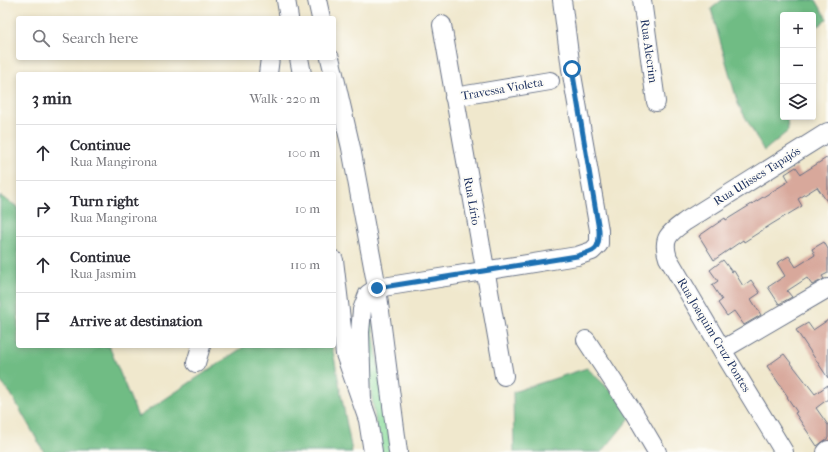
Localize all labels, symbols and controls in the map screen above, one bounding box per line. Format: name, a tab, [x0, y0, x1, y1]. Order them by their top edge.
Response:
map controls	[780, 12, 816, 120]
button: +	[780, 12, 816, 48]
search box	[16, 16, 336, 60]
street label: Rua Alecrim	[638, 18, 660, 84]
icon: search	[30, 27, 52, 49]
text: Search here	[62, 29, 138, 47]
button: −	[780, 48, 816, 84]
route start	[563, 60, 581, 78]
street label: Travessa Violeta	[460, 75, 544, 103]
button: layers	[780, 84, 816, 120]
text: 3 min	[32, 88, 72, 108]
text: Walk · 220 m	[249, 91, 320, 106]
text: Continue	[70, 136, 130, 154]
icon: ahead	[32, 142, 54, 164]
street label: Rua Ulisses Tapajós	[711, 143, 803, 208]
text: 100 m	[287, 145, 320, 160]
text: Rua Mangirona	[70, 154, 157, 169]
street label: Rua Lírio	[461, 176, 483, 226]
text: Turn right	[70, 192, 139, 210]
icon: right	[32, 198, 54, 220]
text: 10 m	[295, 201, 320, 216]
text: Rua Mangirona	[70, 210, 157, 225]
text: Continue	[70, 248, 130, 266]
icon: ahead	[32, 254, 54, 276]
text: 110 m	[290, 257, 320, 272]
text: Rua Jasmim	[70, 266, 136, 281]
street label: Rua Joaquim Cruz Pontes	[674, 275, 754, 395]
route end	[368, 279, 386, 297]
icon: arrive	[32, 310, 54, 332]
text: Arrive at destination	[70, 312, 202, 330]

